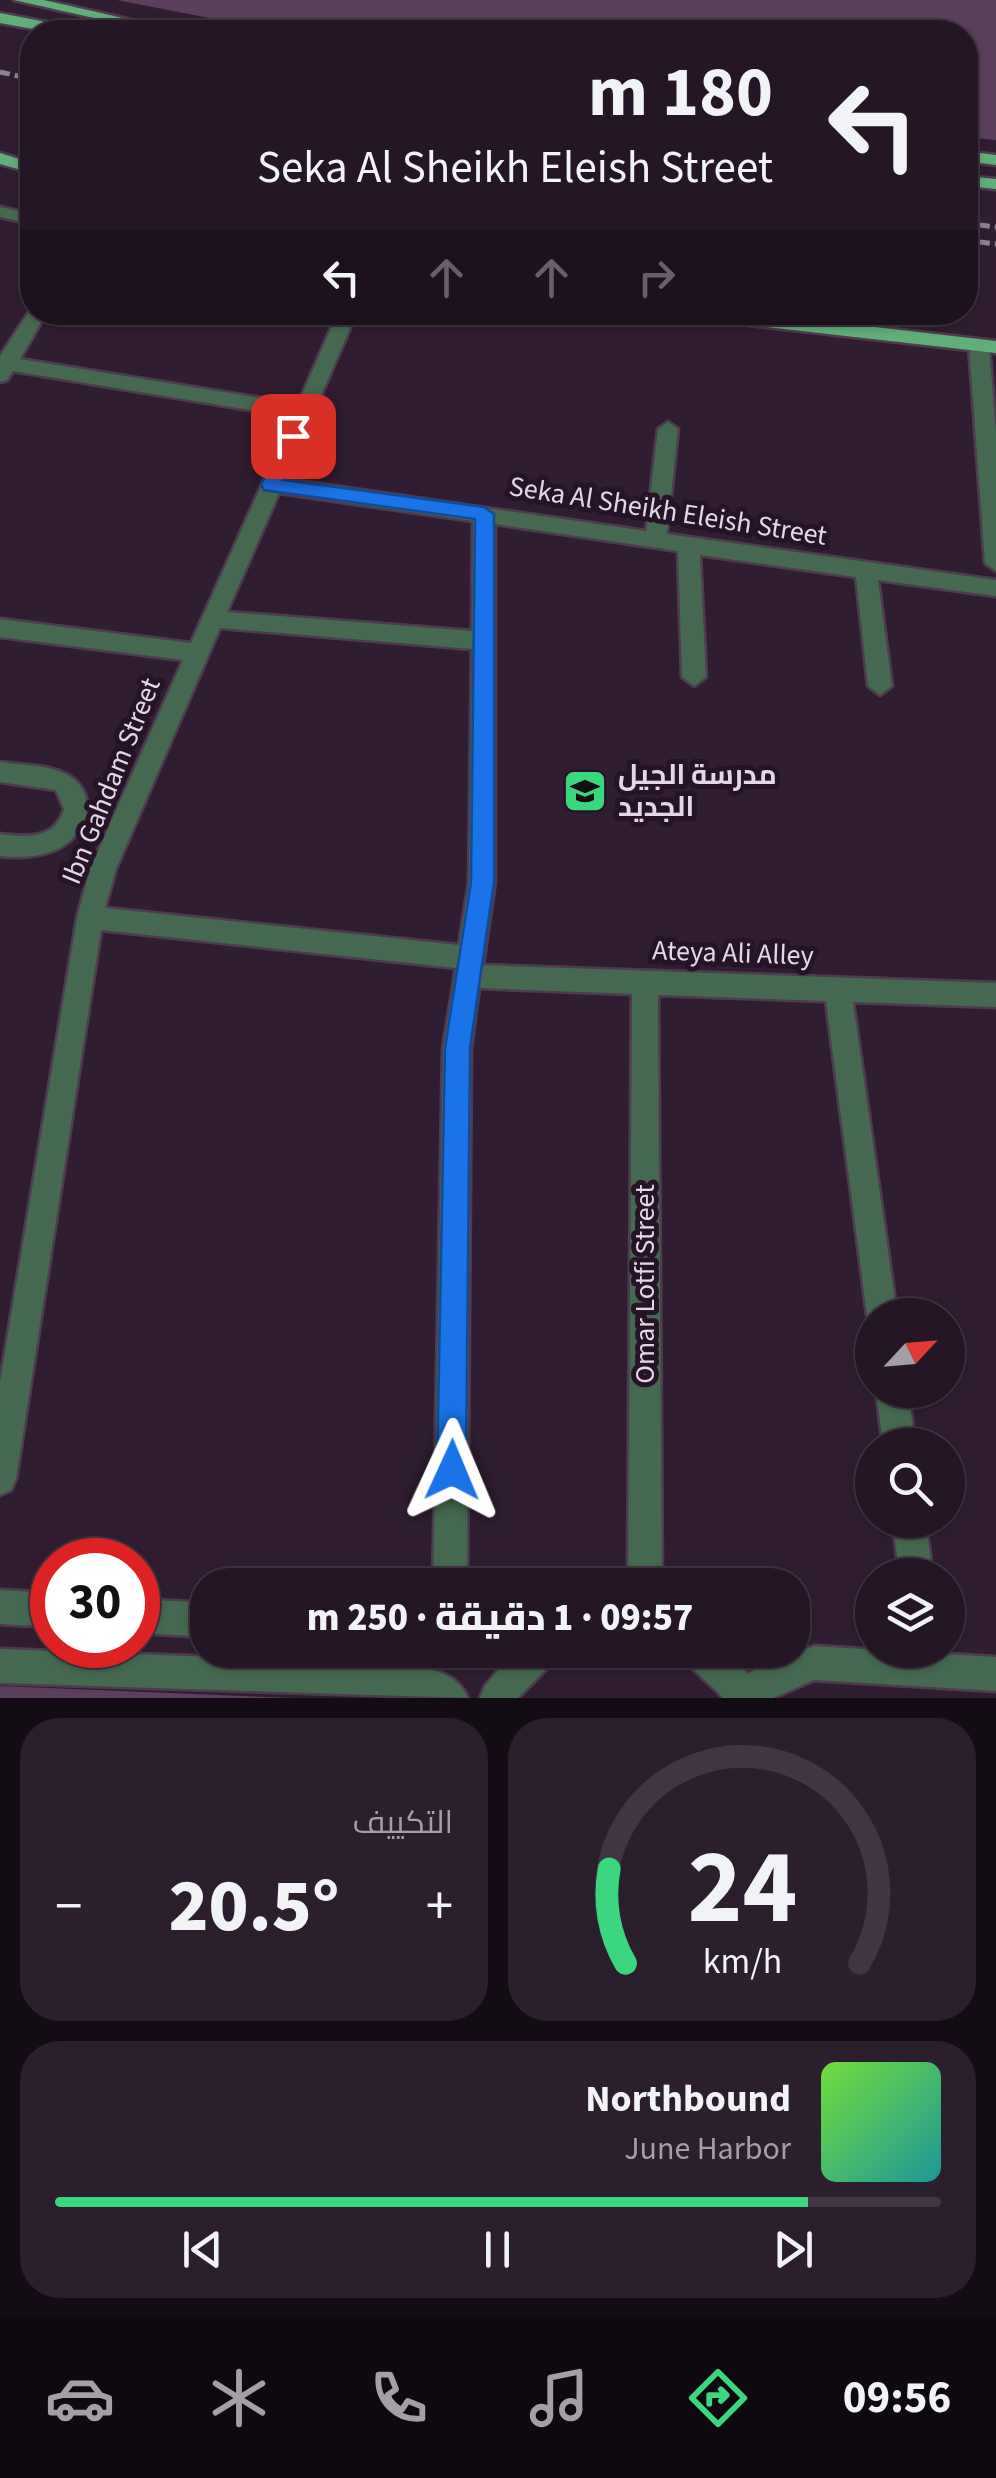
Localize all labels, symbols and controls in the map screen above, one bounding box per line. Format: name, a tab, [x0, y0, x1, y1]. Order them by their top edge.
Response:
text: 180 m	[588, 43, 773, 143]
icon: left	[808, 60, 938, 190]
text: Seka Al Sheikh Eleish Street	[257, 136, 773, 200]
icon: left	[314, 250, 369, 305]
icon: ahead	[419, 250, 474, 305]
icon: ahead	[524, 250, 579, 305]
icon: right	[629, 250, 684, 305]
pin	[251, 394, 336, 479]
icon: arrive	[266, 409, 321, 464]
street label: Seka Al Sheikh Eleish Street	[506, 466, 830, 556]
street label: Ibn Gahdam Street	[51, 671, 171, 890]
place label: مدرسة الجيل الجديد	[618, 755, 777, 827]
school or university icon: مدرسة الجيل الجديد	[562, 768, 608, 814]
street label: Ateya Ali Alley	[652, 930, 814, 976]
street label: Omar Lotfi Street	[625, 1184, 665, 1384]
north arrow	[855, 1298, 965, 1408]
map controls	[855, 1298, 965, 1668]
position arrow	[400, 1418, 504, 1522]
button: search	[855, 1428, 965, 1538]
speed limit sign: 30	[30, 1538, 160, 1668]
button: layers	[855, 1558, 965, 1668]
text: 09:57 · 1 دقيقة · 250 m	[307, 1591, 693, 1645]
text: التكييف	[353, 1800, 453, 1846]
text: 24	[687, 1815, 797, 1963]
text: 20.5°	[168, 1853, 340, 1960]
text: −	[55, 1868, 82, 1946]
text: +	[426, 1868, 453, 1946]
text: km/h	[702, 1936, 782, 1987]
text: Northbound	[585, 2072, 791, 2126]
text: June Harbor	[624, 2126, 791, 2172]
icon: previous	[175, 2222, 230, 2277]
icon: pause	[470, 2222, 525, 2277]
icon: next	[766, 2222, 821, 2277]
icon: car	[45, 2363, 115, 2433]
icon: climate	[204, 2363, 274, 2433]
icon: phone	[364, 2363, 434, 2433]
icon: music	[524, 2363, 594, 2433]
icon: directions	[683, 2363, 753, 2433]
text: 09:56	[843, 2366, 951, 2430]

